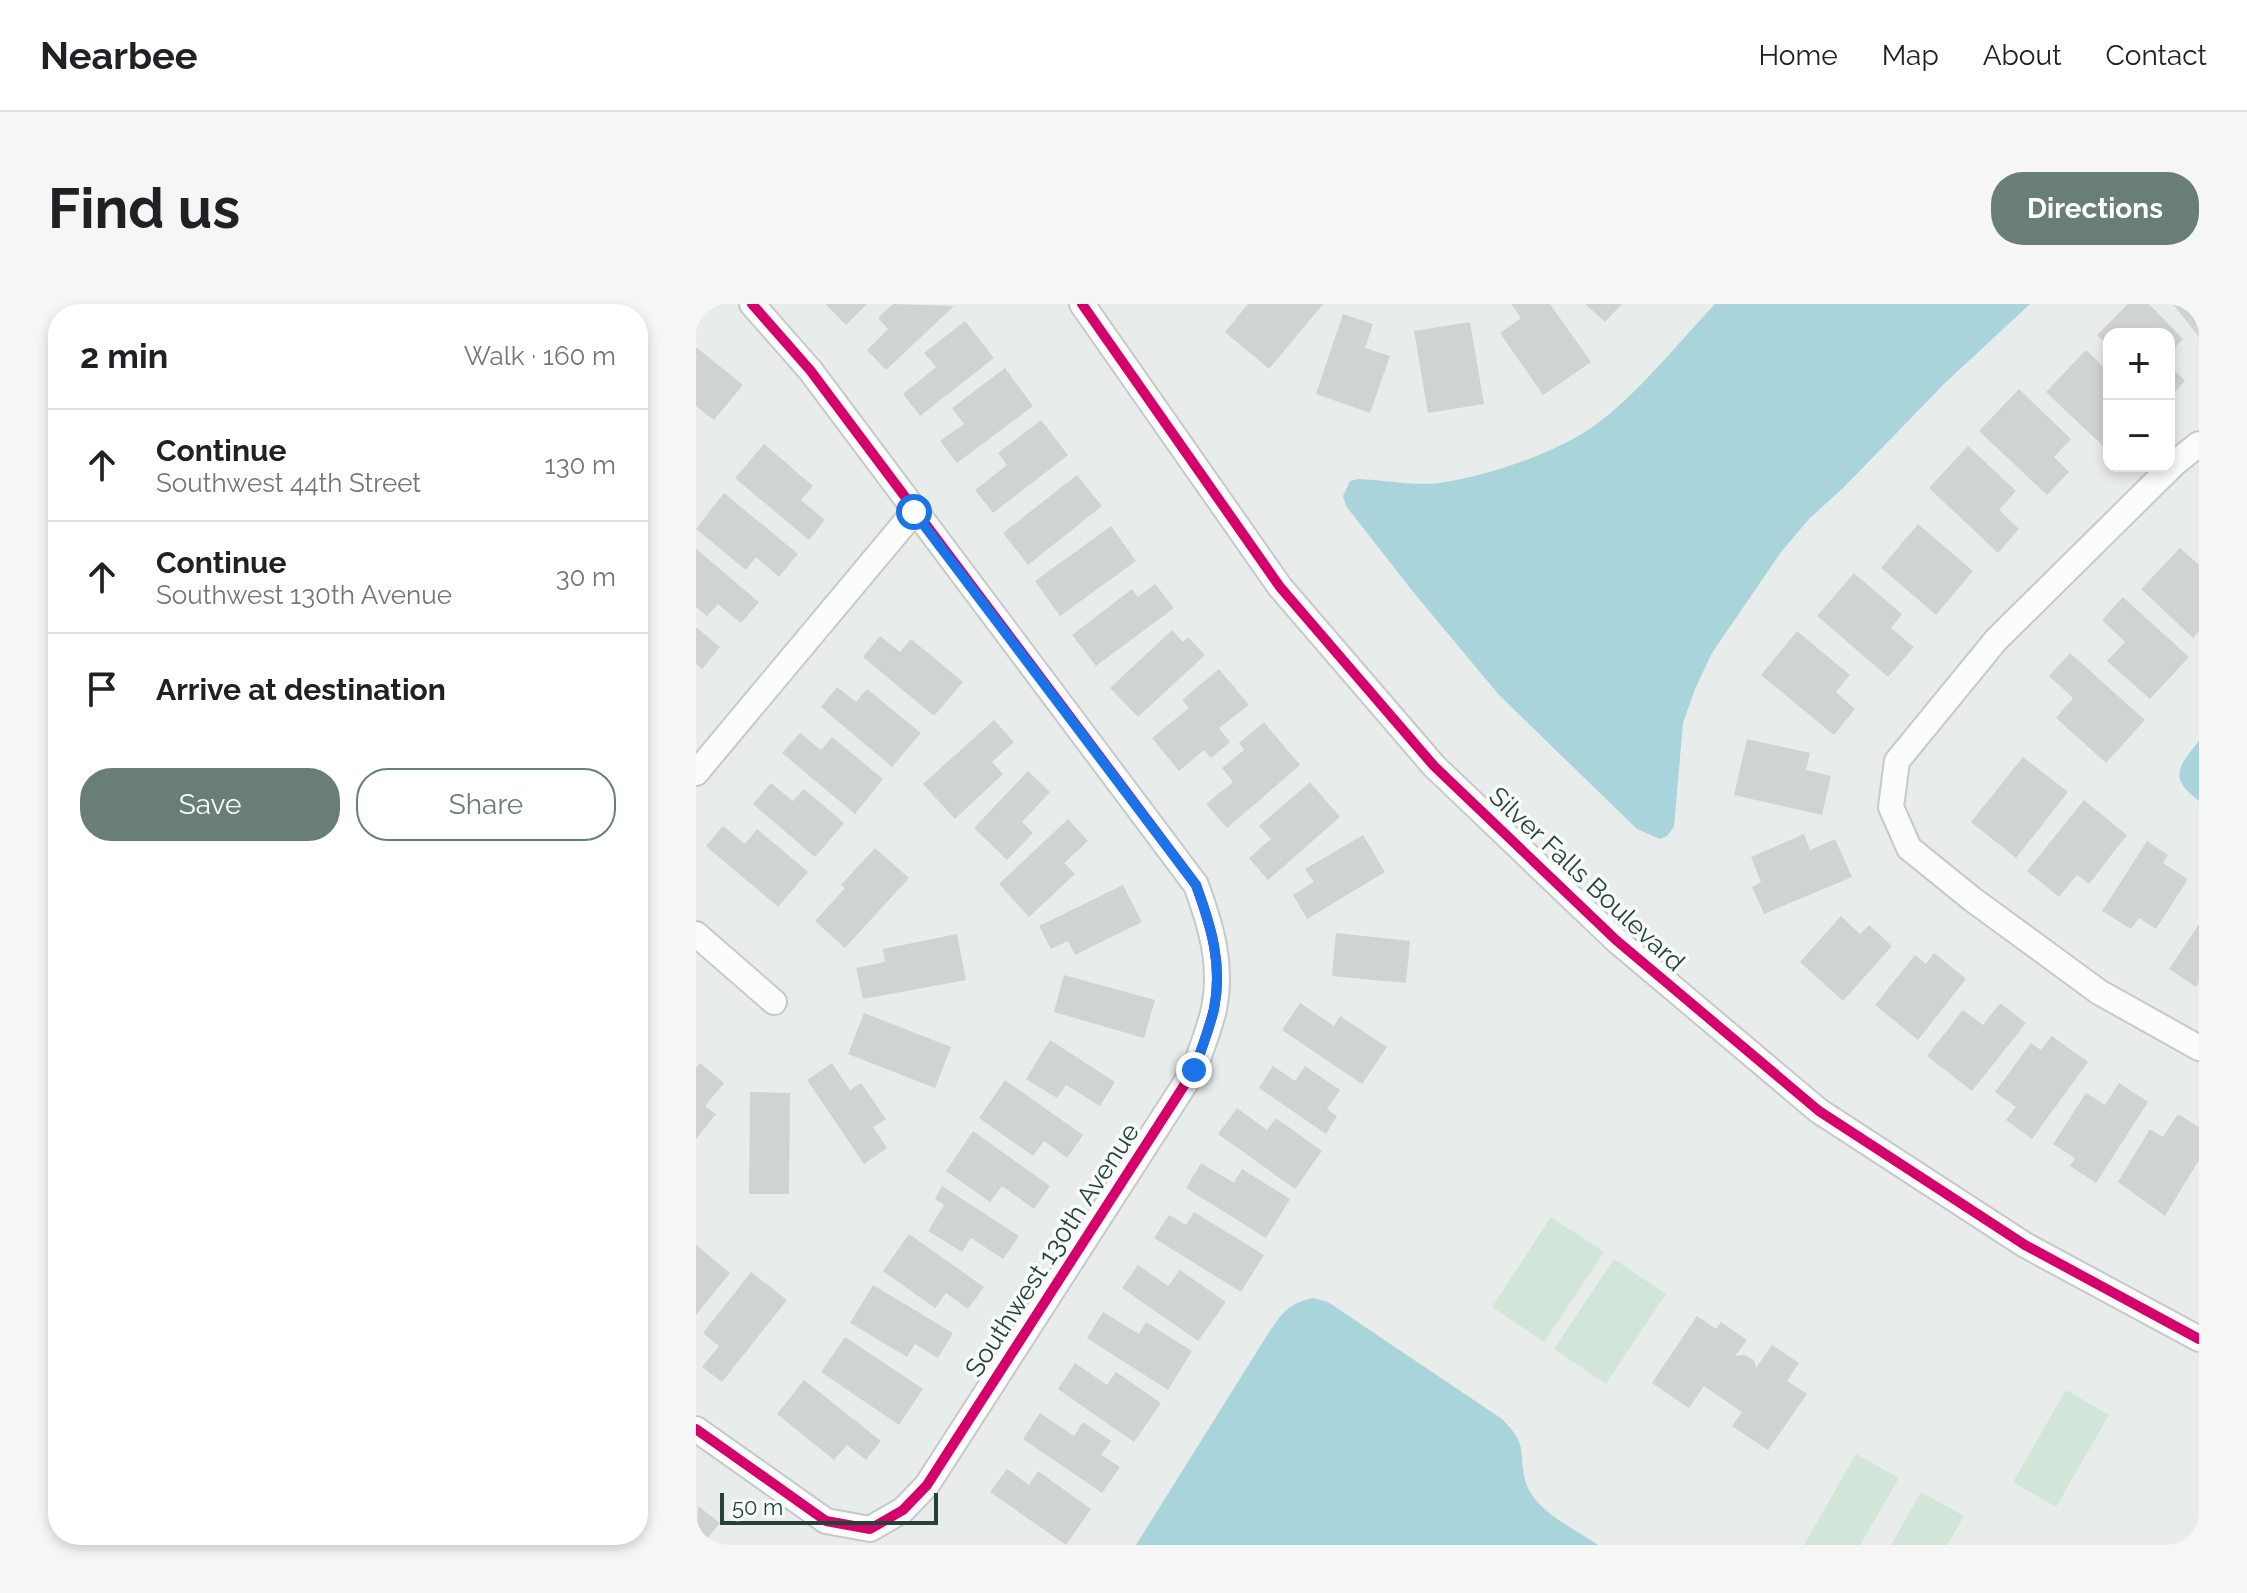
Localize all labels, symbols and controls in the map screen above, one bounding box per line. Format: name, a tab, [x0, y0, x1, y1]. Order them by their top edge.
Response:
text: Nearbee	[40, 33, 198, 78]
text: Home	[1758, 39, 1838, 72]
text: Map	[1882, 39, 1939, 72]
text: About	[1983, 39, 2062, 72]
text: Contact	[2106, 39, 2207, 72]
button: Directions	[1991, 172, 2199, 245]
text: Find us	[48, 175, 240, 241]
map controls	[2103, 328, 2175, 472]
button: +	[2103, 328, 2175, 400]
text: 2 min	[80, 336, 168, 376]
text: Walk · 160 m	[464, 341, 616, 371]
button: −	[2103, 400, 2175, 472]
text: Continue	[156, 433, 287, 468]
icon: ahead	[80, 443, 124, 487]
text: 130 m	[545, 450, 616, 480]
text: Southwest 44th Street	[156, 468, 421, 498]
route start	[896, 494, 932, 530]
text: Continue	[156, 545, 287, 580]
icon: ahead	[80, 555, 124, 599]
text: 30 m	[556, 562, 616, 592]
text: Southwest 130th Avenue	[156, 580, 452, 610]
icon: arrive	[80, 667, 124, 711]
text: Arrive at destination	[156, 672, 446, 707]
button: Save	[80, 768, 340, 841]
button: Share	[356, 768, 616, 841]
street label: Silver Falls Boulevard	[1483, 781, 1691, 977]
route end	[1176, 1052, 1212, 1088]
street label: Southwest 130th Avenue	[959, 1118, 1145, 1382]
scale bar	[720, 1489, 938, 1525]
text: 50 m	[732, 1494, 783, 1520]

